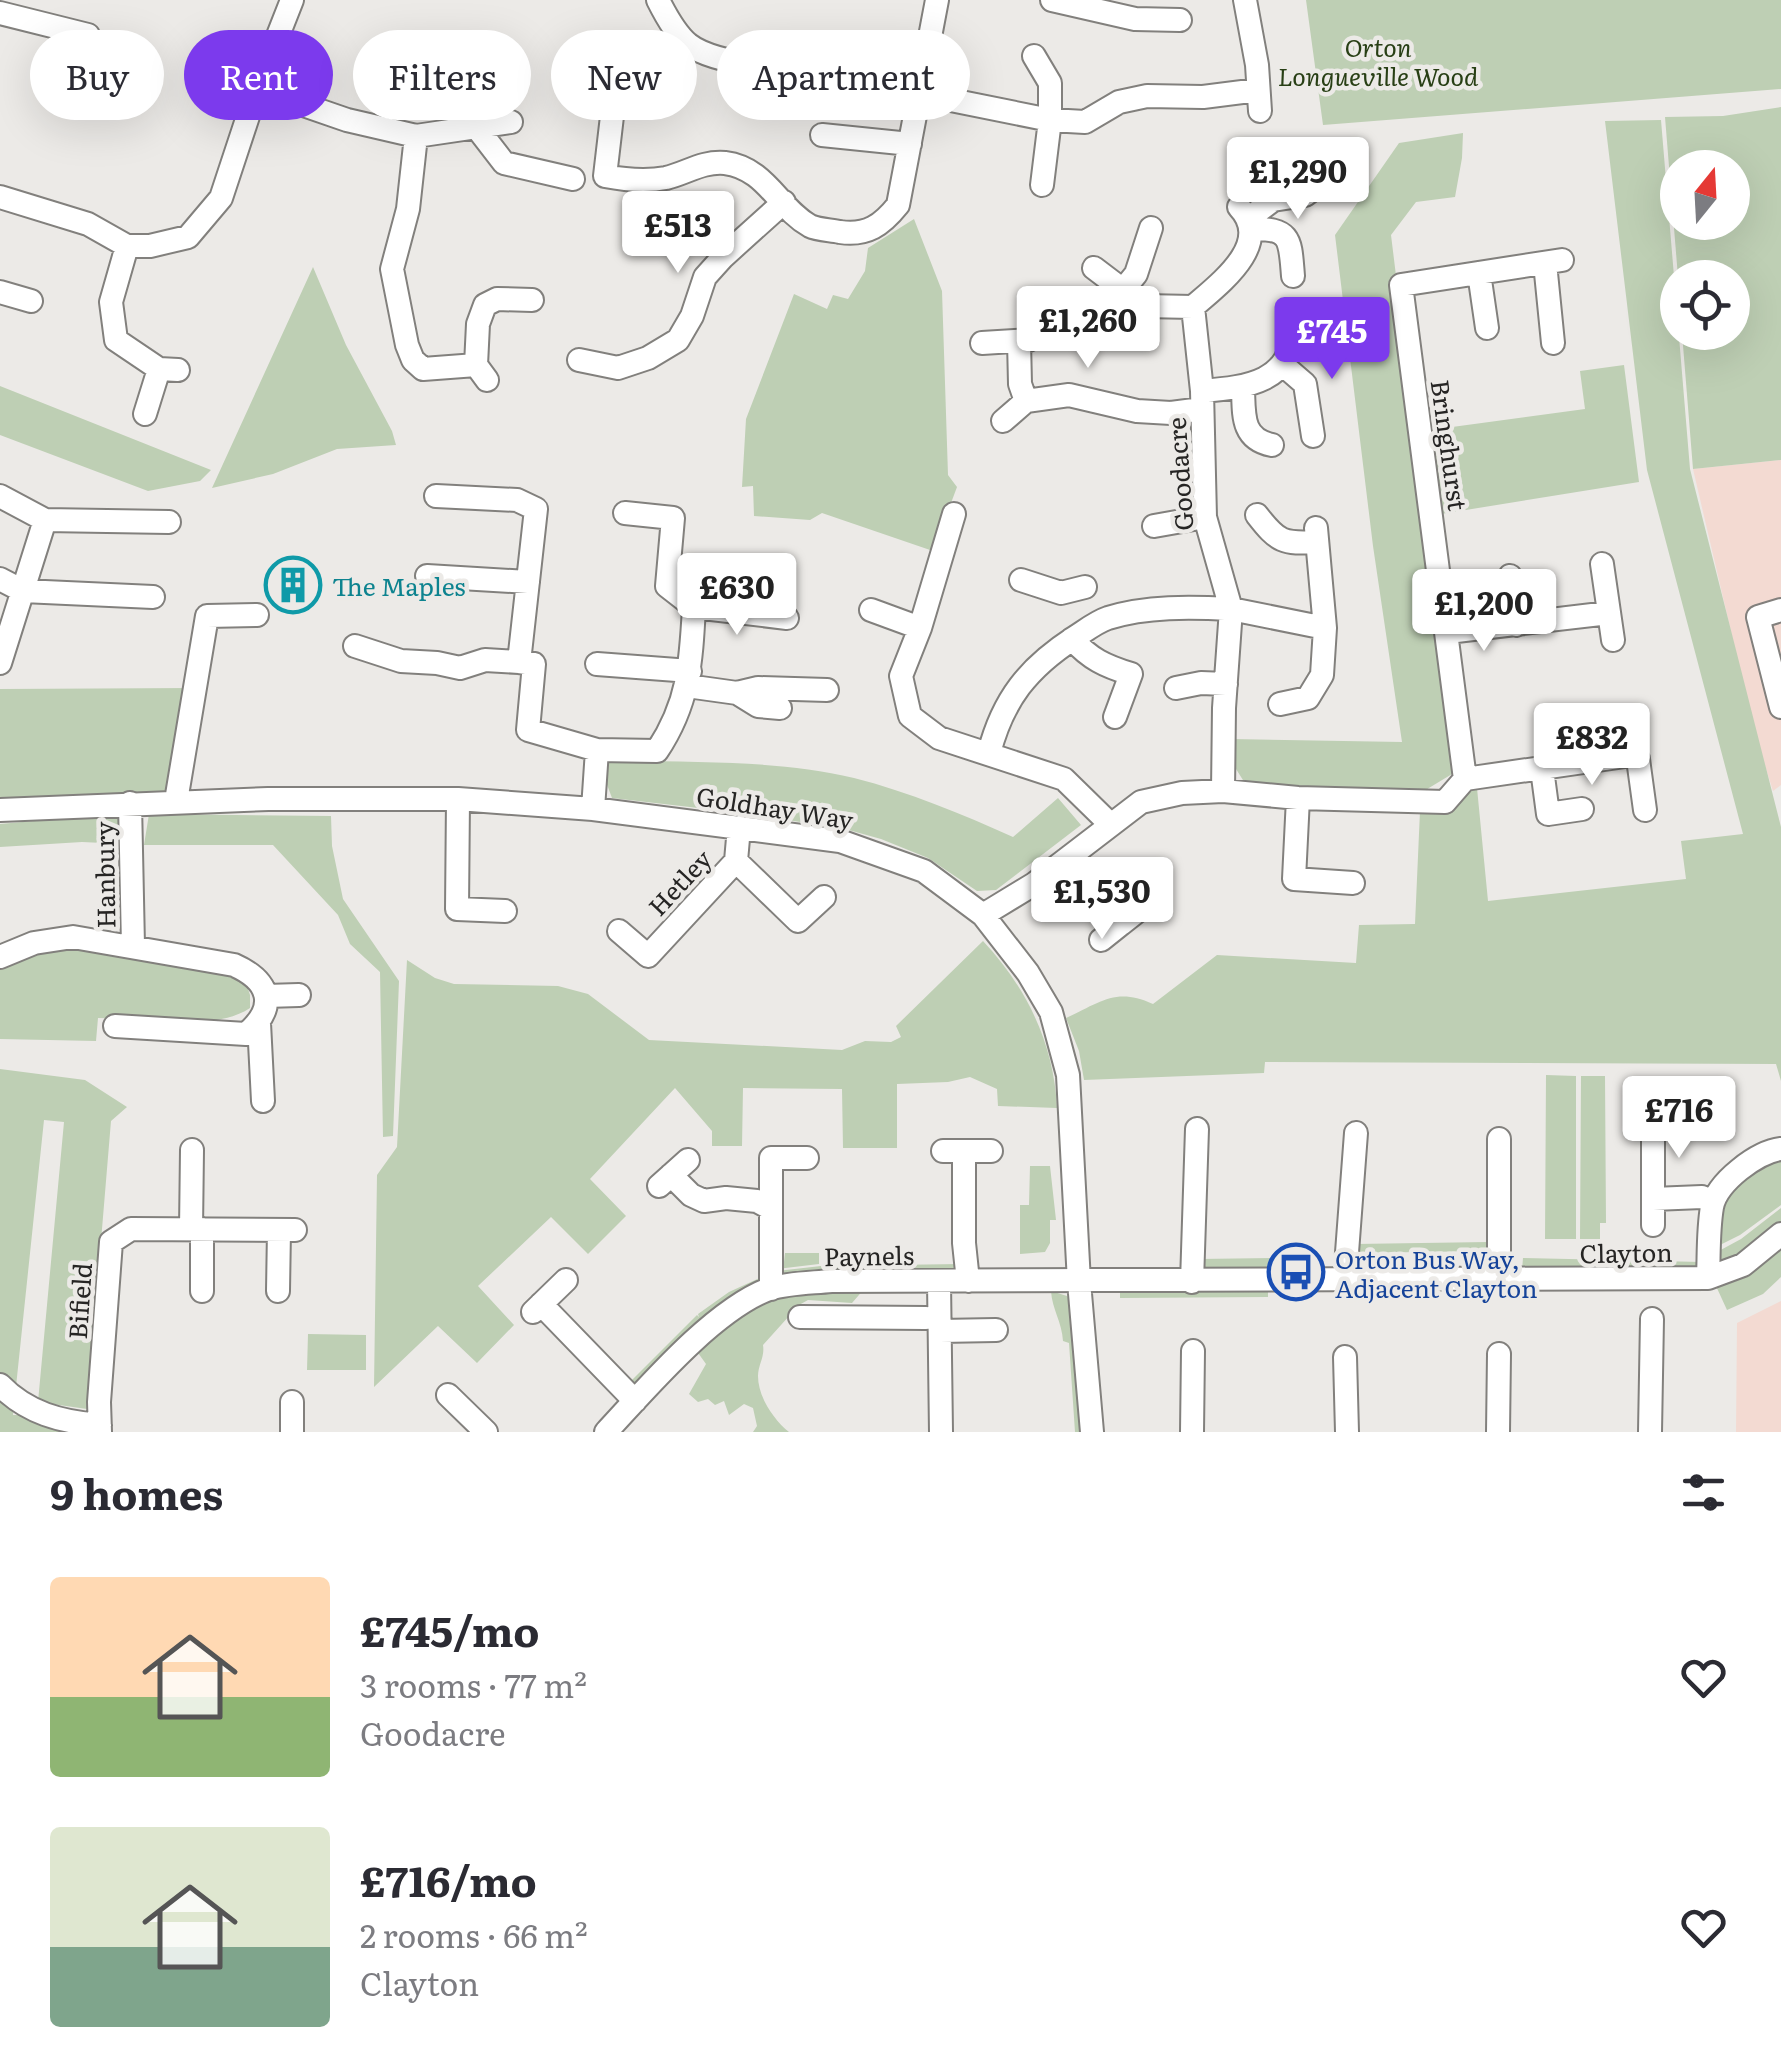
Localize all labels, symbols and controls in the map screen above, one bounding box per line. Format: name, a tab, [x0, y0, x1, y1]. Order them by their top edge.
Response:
park label: Orton Longueville Wood	[1278, 28, 1479, 94]
chip: Buy	[30, 30, 164, 120]
chip: Rent	[184, 30, 333, 120]
chip: Filters	[353, 30, 531, 120]
chip: New	[551, 30, 697, 120]
chip: Apartment	[717, 30, 970, 120]
pin: £1,290	[1217, 137, 1379, 222]
text: £1,290	[1249, 145, 1347, 193]
north arrow	[1660, 150, 1750, 240]
map controls	[1660, 150, 1750, 350]
pin: £513	[619, 191, 737, 276]
text: £513	[644, 199, 712, 247]
button: locate	[1660, 260, 1750, 350]
pin: £1,260	[1007, 286, 1169, 371]
text: £1,260	[1039, 294, 1137, 342]
pin: £745	[1273, 297, 1391, 382]
text: £745	[1297, 305, 1367, 353]
street label: Bringhurst	[1423, 377, 1477, 513]
street label: Goodacre	[1157, 416, 1201, 532]
pin: £630	[678, 553, 796, 638]
building icon: The Maples	[263, 555, 323, 615]
text: £630	[699, 561, 775, 609]
place label: The Maples	[332, 567, 466, 604]
pin: £1,200	[1403, 569, 1565, 654]
text: £1,200	[1434, 577, 1534, 625]
pin: £832	[1533, 703, 1651, 788]
text: £832	[1556, 711, 1628, 759]
street label: Goldhay Way	[694, 776, 856, 838]
street label: Hanbury	[85, 821, 123, 929]
street label: Hetley	[639, 840, 720, 923]
pin: £1,530	[1021, 857, 1183, 942]
text: £1,530	[1053, 865, 1151, 913]
pin: £716	[1620, 1076, 1738, 1161]
text: £716	[1645, 1084, 1713, 1132]
street label: Clayton	[1579, 1233, 1673, 1271]
street label: Paynels	[824, 1236, 914, 1274]
place label: Orton Bus Way, Adjacent Clayton	[1335, 1240, 1537, 1306]
bus stop icon: Orton Bus Way, Adjacent Clayton	[1266, 1242, 1326, 1302]
street label: Bifield	[58, 1261, 100, 1341]
text: 9 homes	[50, 1461, 223, 1523]
icon: filters	[1676, 1465, 1731, 1520]
text: £745/mo	[360, 1598, 540, 1660]
icon: home	[130, 1617, 250, 1737]
icon: heart	[1676, 1650, 1731, 1705]
text: 3 rooms · 77 m²	[360, 1660, 587, 1708]
text: Goodacre	[360, 1708, 506, 1756]
text: £716/mo	[360, 1848, 537, 1910]
icon: home	[130, 1867, 250, 1987]
icon: heart	[1676, 1900, 1731, 1955]
text: 2 rooms · 66 m²	[360, 1910, 588, 1958]
text: Clayton	[360, 1958, 479, 2006]

